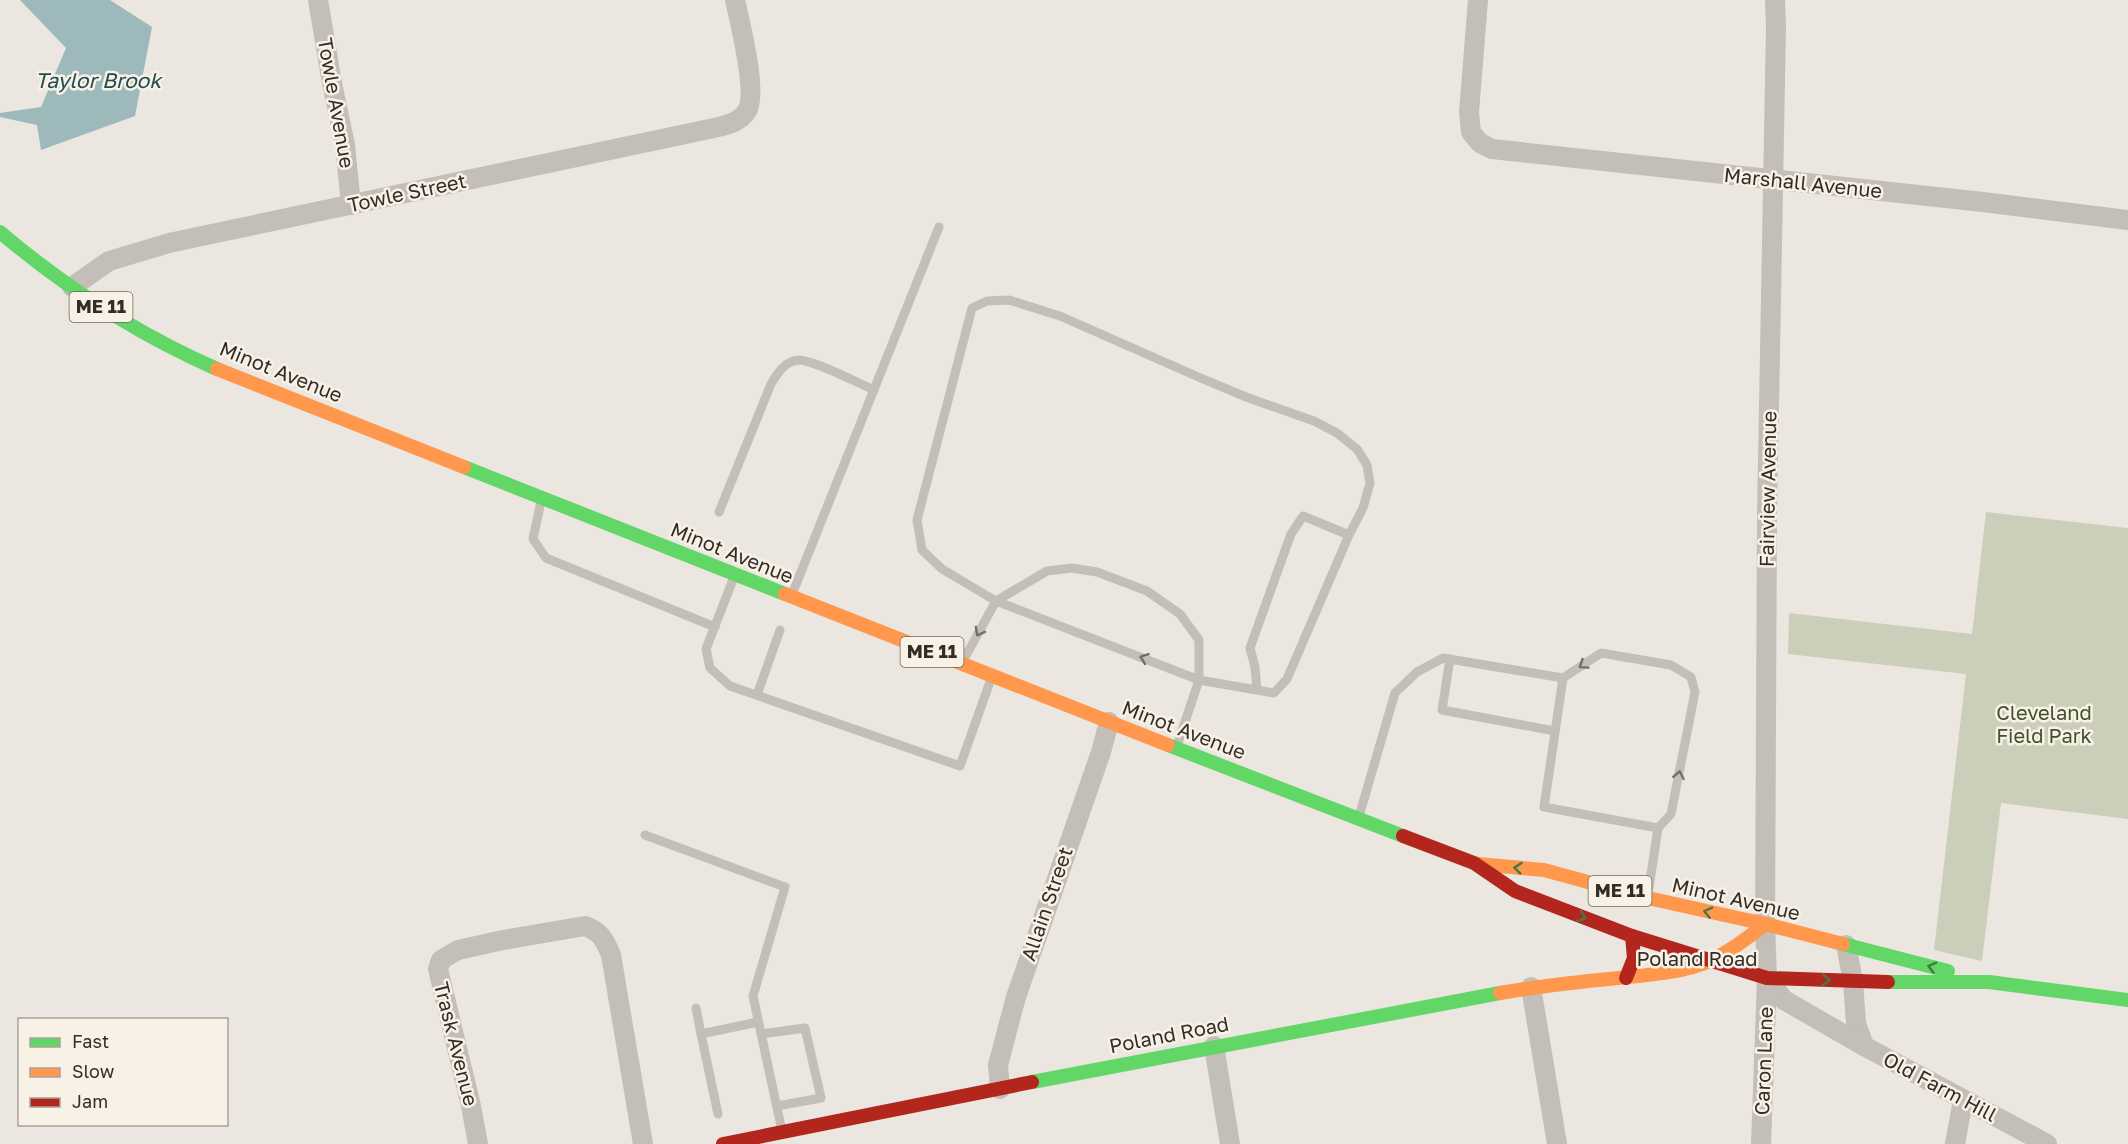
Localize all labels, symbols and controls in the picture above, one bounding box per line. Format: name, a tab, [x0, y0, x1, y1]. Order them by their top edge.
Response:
street label: Towle Avenue	[314, 36, 360, 170]
water label: Taylor Brook	[35, 67, 163, 93]
street label: Marshall Avenue	[1723, 162, 1883, 202]
street label: Towle Street	[345, 168, 468, 216]
road number: ME 11	[70, 292, 132, 322]
street label: Minot Avenue	[216, 336, 346, 407]
street label: Fairview Avenue	[1754, 411, 1780, 567]
street label: Minot Avenue	[667, 517, 797, 588]
one-way arrow	[974, 626, 986, 636]
road number: ME 11	[900, 637, 964, 667]
one-way arrow	[1140, 653, 1150, 666]
one-way arrow	[1579, 657, 1589, 669]
street label: Minot Avenue	[1119, 694, 1250, 764]
park label: Cleveland Field Park	[1996, 700, 2092, 747]
one-way arrow	[1672, 771, 1685, 781]
street label: Allain Street	[1015, 844, 1077, 964]
one-way arrow	[1513, 862, 1523, 875]
street label: Minot Avenue	[1670, 872, 1802, 924]
road number: ME 11	[1588, 876, 1652, 906]
one-way arrow	[1703, 906, 1713, 919]
one-way arrow	[1576, 909, 1587, 922]
street label: Poland Road	[1636, 946, 1758, 970]
one-way arrow	[1927, 962, 1937, 975]
one-way arrow	[1821, 973, 1830, 986]
street label: Trask Avenue	[430, 979, 484, 1108]
street label: Caron Lane	[1749, 1006, 1777, 1116]
street label: Poland Road	[1107, 1011, 1231, 1057]
legend	[18, 1018, 228, 1126]
text: Fast	[72, 1030, 109, 1052]
street label: Old Farm Hill	[1880, 1046, 2001, 1126]
text: Slow	[72, 1060, 115, 1082]
text: Jam	[72, 1090, 108, 1112]

